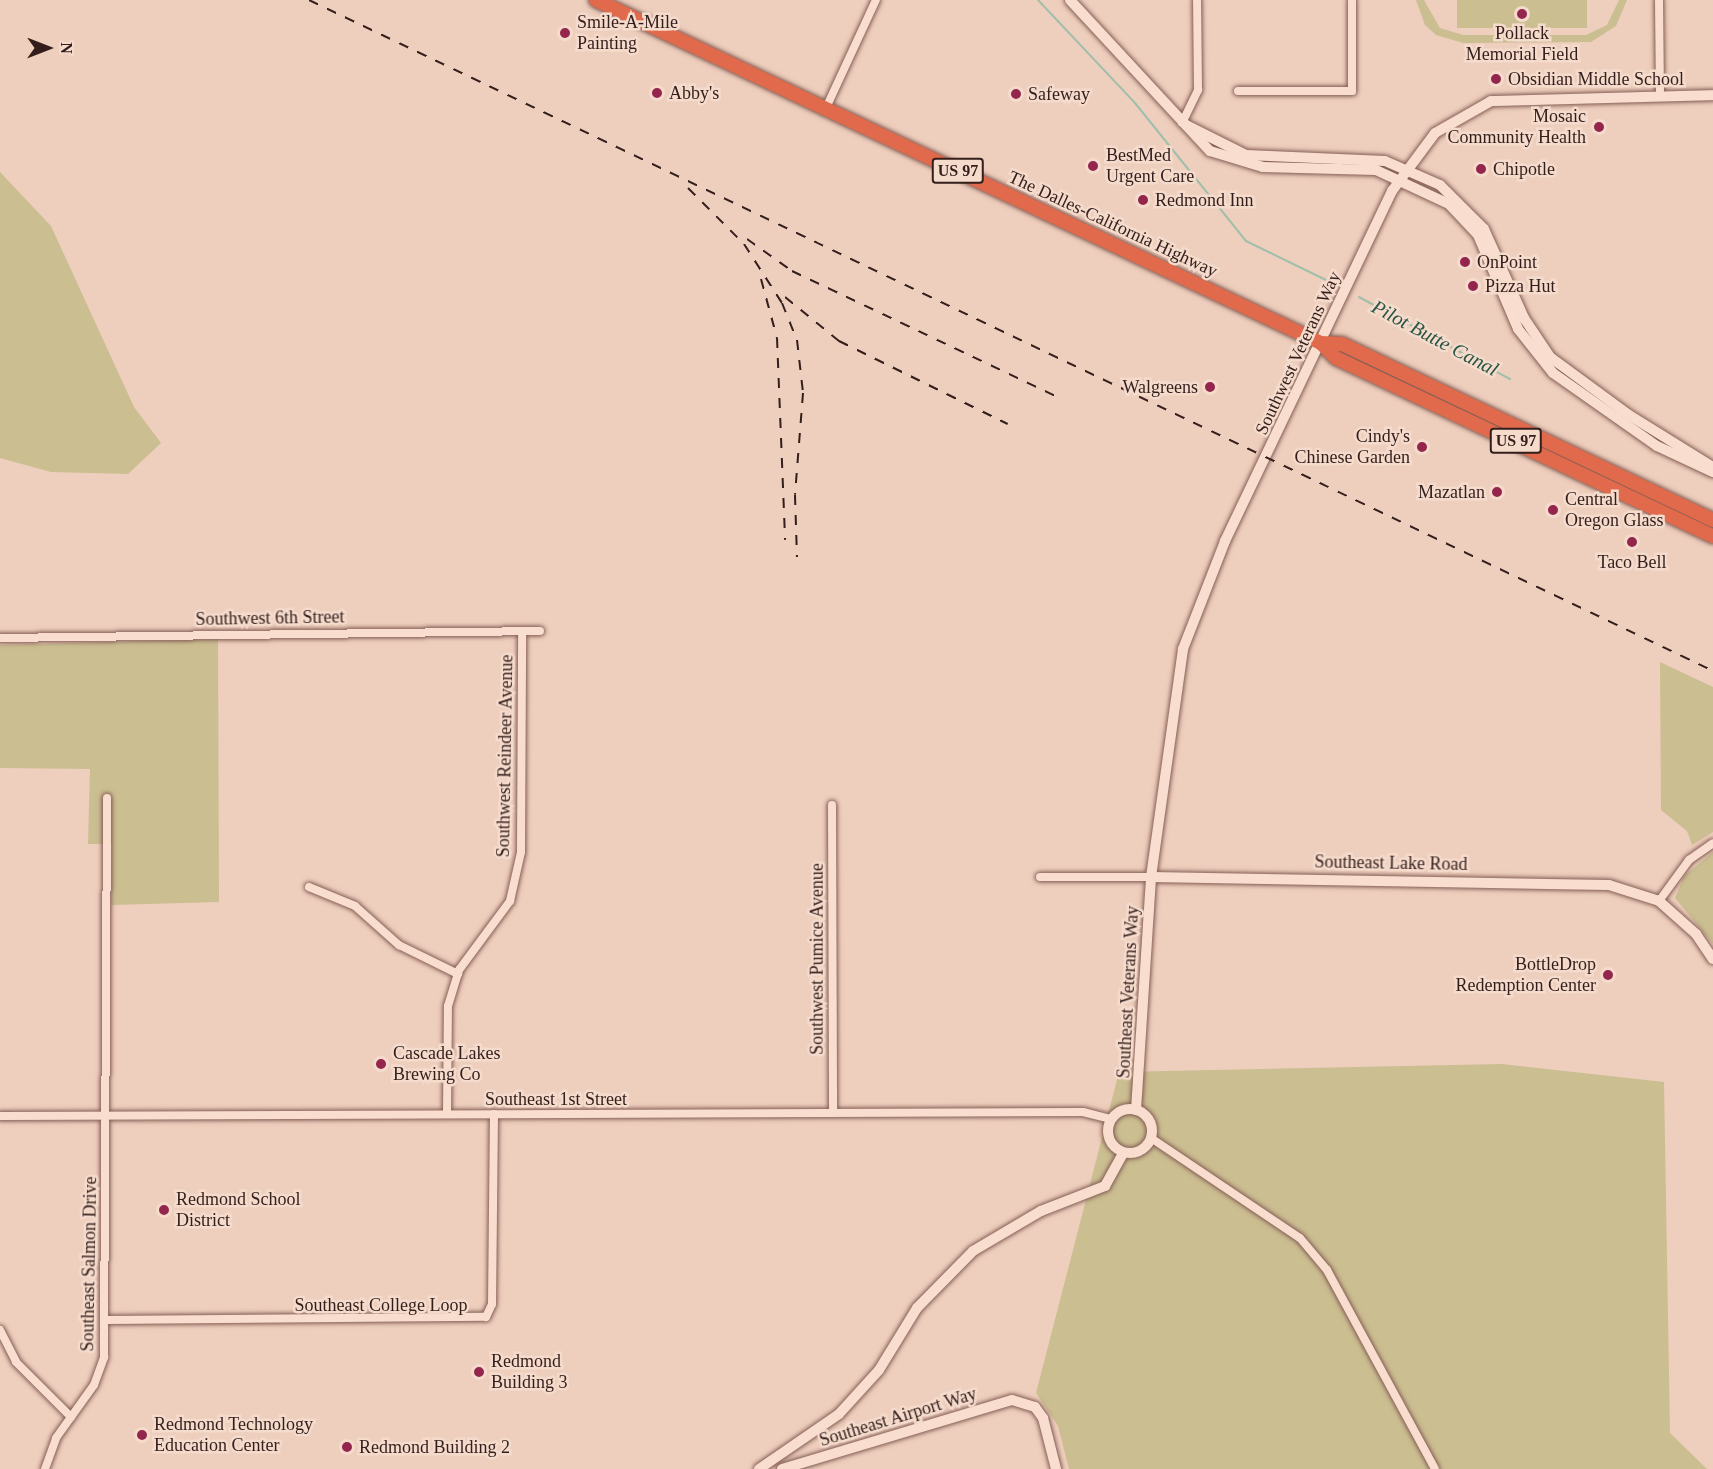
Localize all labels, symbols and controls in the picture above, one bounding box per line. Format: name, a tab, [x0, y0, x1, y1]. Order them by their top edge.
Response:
marker: Pollack Memorial Field	[1515, 7, 1529, 21]
place label: Smile-A-Mile Painting	[577, 12, 678, 54]
north arrow	[18, 18, 78, 78]
place label: Pollack Memorial Field	[1466, 23, 1578, 66]
marker: Smile-A-Mile Painting	[558, 26, 572, 40]
text: N	[58, 42, 75, 54]
place label: Obsidian Middle School	[1508, 68, 1684, 90]
marker: Obsidian Middle School	[1489, 72, 1503, 86]
place label: Abby's	[669, 82, 719, 104]
place label: Safeway	[1028, 83, 1090, 105]
marker: Abby's	[650, 86, 664, 100]
marker: Safeway	[1009, 87, 1023, 101]
place label: Mosaic Community Health	[1448, 106, 1586, 148]
marker: Mosaic Community Health	[1590, 118, 1608, 136]
place label: BestMed Urgent Care	[1106, 145, 1194, 188]
marker: BestMed Urgent Care	[1084, 157, 1102, 175]
road number: US 97	[931, 158, 985, 184]
place label: Chipotle	[1493, 158, 1555, 180]
marker: Chipotle	[1474, 162, 1488, 176]
street label: The Dalles-California Highway	[1005, 166, 1221, 282]
place label: Redmond Inn	[1155, 189, 1253, 211]
marker: Redmond Inn	[1136, 193, 1150, 207]
place label: OnPoint	[1477, 251, 1537, 273]
marker: OnPoint	[1458, 255, 1472, 269]
street label: Southwest Veterans Way	[1250, 268, 1346, 438]
place label: Pizza Hut	[1485, 275, 1555, 297]
marker: Pizza Hut	[1466, 279, 1480, 293]
water label: Pilot Butte Canal	[1368, 295, 1502, 381]
place label: Walgreens	[1122, 376, 1198, 398]
marker: Walgreens	[1203, 380, 1217, 394]
place label: Cindy's Chinese Garden	[1295, 426, 1410, 468]
road number: US 97	[1489, 428, 1543, 454]
marker: Cindy's Chinese Garden	[1415, 440, 1429, 454]
place label: Mazatlan	[1418, 481, 1485, 503]
marker: Mazatlan	[1490, 485, 1504, 499]
place label: Central Oregon Glass	[1565, 489, 1663, 532]
marker: Central Oregon Glass	[1546, 503, 1560, 517]
marker: Taco Bell	[1625, 535, 1639, 549]
place label: Taco Bell	[1597, 551, 1667, 573]
street label: Southwest 6th Street	[195, 606, 345, 630]
street label: Southwest Reindeer Avenue	[492, 654, 518, 858]
street label: Southeast Lake Road	[1314, 851, 1468, 875]
street label: Southwest Pumice Avenue	[806, 863, 828, 1055]
street label: Southeast Veterans Way	[1113, 905, 1143, 1079]
place label: BottleDrop Redemption Center	[1456, 954, 1596, 996]
marker: BottleDrop Redemption Center	[1601, 968, 1615, 982]
place label: Cascade Lakes Brewing Co	[393, 1043, 500, 1086]
marker: Cascade Lakes Brewing Co	[374, 1057, 388, 1071]
street label: Southeast 1st Street	[485, 1088, 627, 1110]
street label: Southeast Salmon Drive	[77, 1176, 101, 1352]
place label: Redmond School District	[176, 1189, 300, 1232]
marker: Redmond School District	[157, 1203, 171, 1217]
street label: Southeast College Loop	[295, 1294, 467, 1316]
place label: Redmond Building 3	[491, 1351, 568, 1394]
marker: Redmond Building 3	[472, 1365, 486, 1379]
street label: Southeast Airport Way	[816, 1383, 980, 1451]
place label: Redmond Technology Education Center	[154, 1414, 313, 1456]
marker: Redmond Technology Education Center	[135, 1428, 149, 1442]
place label: Redmond Building 2	[359, 1436, 510, 1458]
marker: Redmond Building 2	[340, 1440, 354, 1454]

